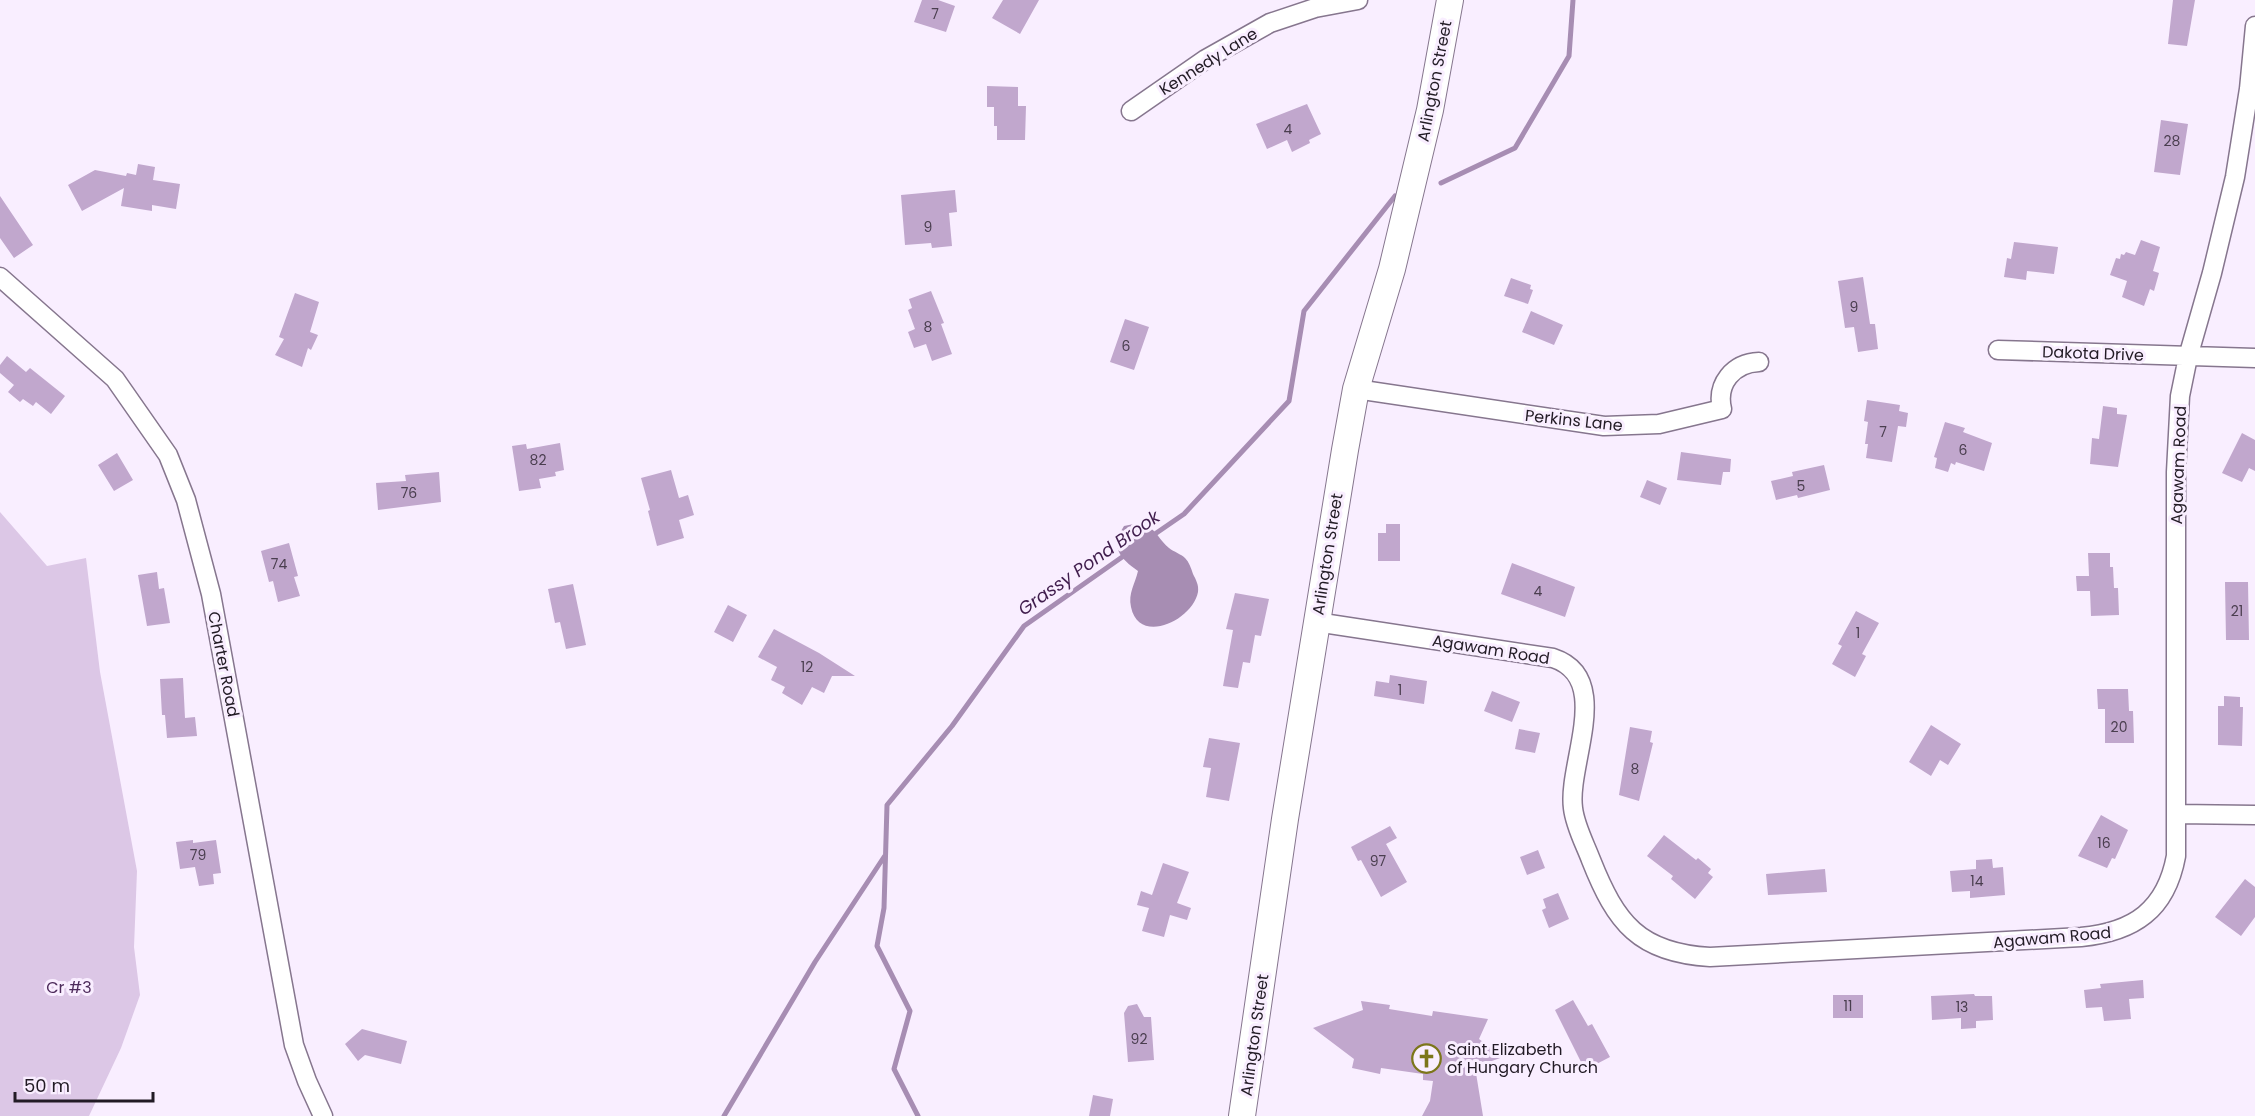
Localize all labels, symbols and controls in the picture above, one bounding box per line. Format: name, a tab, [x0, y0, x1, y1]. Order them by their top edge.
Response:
house number: 7	[931, 4, 939, 24]
street label: Arlington Street	[1411, 18, 1458, 144]
street label: Kennedy Lane	[1155, 22, 1262, 101]
house number: 4	[1284, 119, 1293, 139]
house number: 28	[2164, 131, 2181, 151]
house number: 9	[924, 217, 932, 237]
house number: 9	[1850, 297, 1858, 317]
house number: 8	[924, 317, 933, 337]
house number: 6	[1122, 336, 1131, 356]
street label: Dakota Drive	[2042, 340, 2144, 367]
street label: Perkins Lane	[1524, 404, 1624, 437]
street label: Agawam Road	[2165, 405, 2192, 525]
house number: 7	[1879, 422, 1887, 442]
house number: 6	[1959, 440, 1968, 460]
house number: 82	[530, 450, 546, 470]
house number: 5	[1797, 476, 1805, 496]
house number: 76	[401, 483, 417, 503]
street label: Arlington Street	[1307, 491, 1349, 617]
water label: Grassy Pond Brook	[1013, 504, 1165, 621]
house number: 74	[271, 554, 287, 574]
house number: 4	[1534, 581, 1543, 601]
house number: 21	[2231, 601, 2243, 621]
street label: Charter Road	[202, 609, 245, 719]
house number: 1	[1856, 623, 1860, 643]
street label: Agawam Road	[1430, 629, 1551, 670]
house number: 12	[801, 657, 813, 677]
house number: 1	[1398, 680, 1402, 700]
house number: 20	[2111, 717, 2127, 737]
house number: 8	[1631, 759, 1640, 779]
house number: 16	[2097, 833, 2111, 853]
house number: 79	[190, 845, 206, 865]
house number: 97	[1370, 851, 1387, 871]
house number: 14	[1970, 871, 1984, 891]
street label: Agawam Road	[1992, 921, 2112, 954]
street label: Arlington Street	[1235, 972, 1274, 1098]
park label: Cr #3	[46, 976, 92, 999]
house number: 11	[1844, 996, 1852, 1016]
house number: 13	[1956, 997, 1968, 1017]
house number: 92	[1131, 1029, 1147, 1049]
place label: Saint Elizabeth of Hungary Church	[1447, 1038, 1598, 1079]
church icon: Saint Elizabeth of Hungary Church	[1410, 1042, 1442, 1074]
scale bar	[15, 1065, 153, 1103]
text: 50 m	[24, 1073, 70, 1098]

